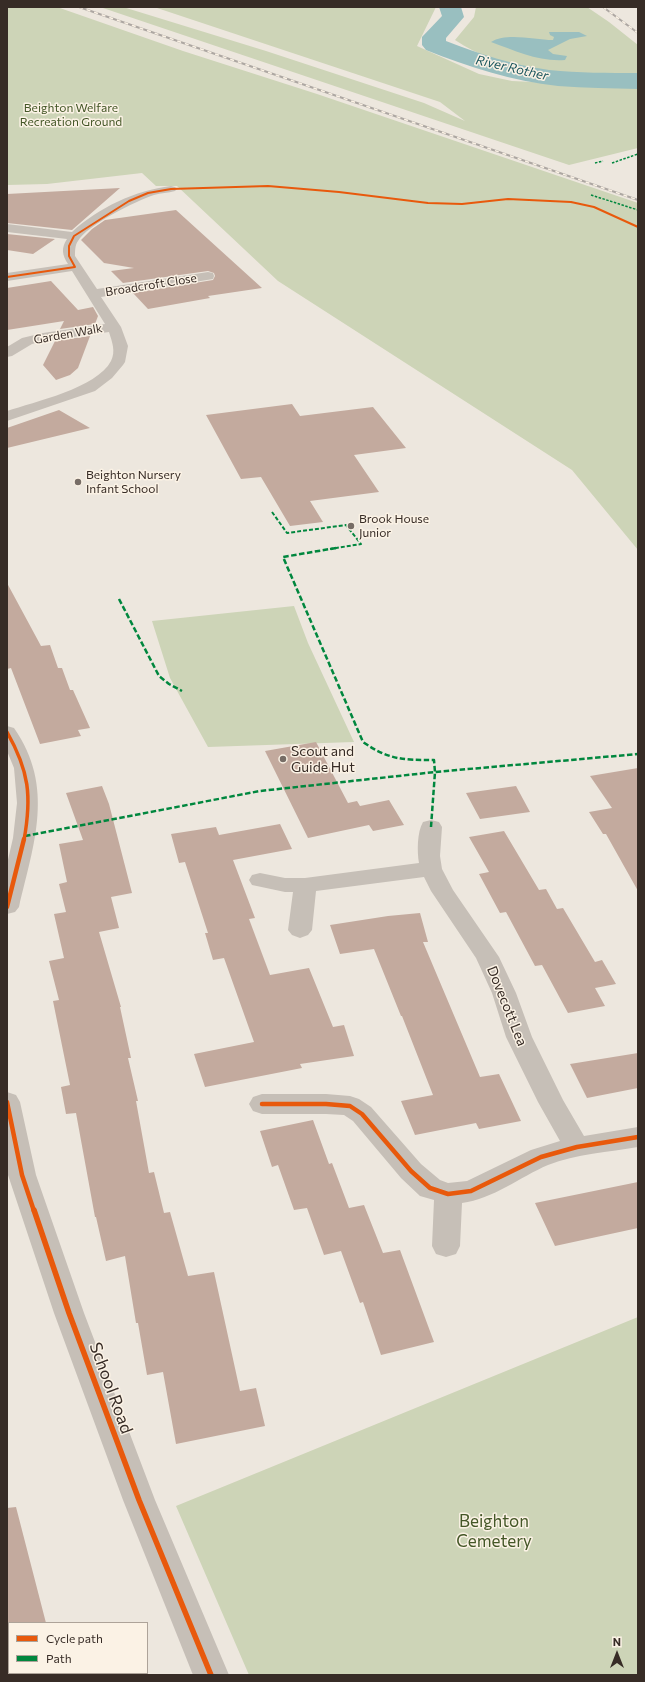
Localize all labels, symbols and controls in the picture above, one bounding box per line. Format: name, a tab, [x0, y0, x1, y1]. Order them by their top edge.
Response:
water label: River Rother	[474, 52, 550, 84]
park label: Beighton Welfare Recreation Ground	[20, 101, 122, 129]
street label: Broadcroft Close	[104, 271, 198, 299]
street label: Garden Walk	[33, 321, 103, 347]
place label: Beighton Nursery Infant School	[86, 468, 181, 496]
marker: Beighton Nursery Infant School	[73, 477, 83, 487]
place label: Brook House Junior	[359, 512, 429, 540]
marker: Brook House Junior	[346, 521, 356, 531]
place label: Scout and Guide Hut	[291, 743, 355, 776]
marker: Scout and Guide Hut	[278, 754, 288, 764]
street label: Dovecott Lea	[483, 964, 531, 1048]
street label: School Road	[85, 1340, 137, 1436]
park label: Beighton Cemetery	[456, 1511, 532, 1551]
legend	[8, 1622, 148, 1674]
text: Cycle path	[46, 1631, 103, 1645]
north arrow	[597, 1634, 637, 1674]
text: N	[613, 1635, 621, 1648]
text: Path	[46, 1651, 72, 1665]

